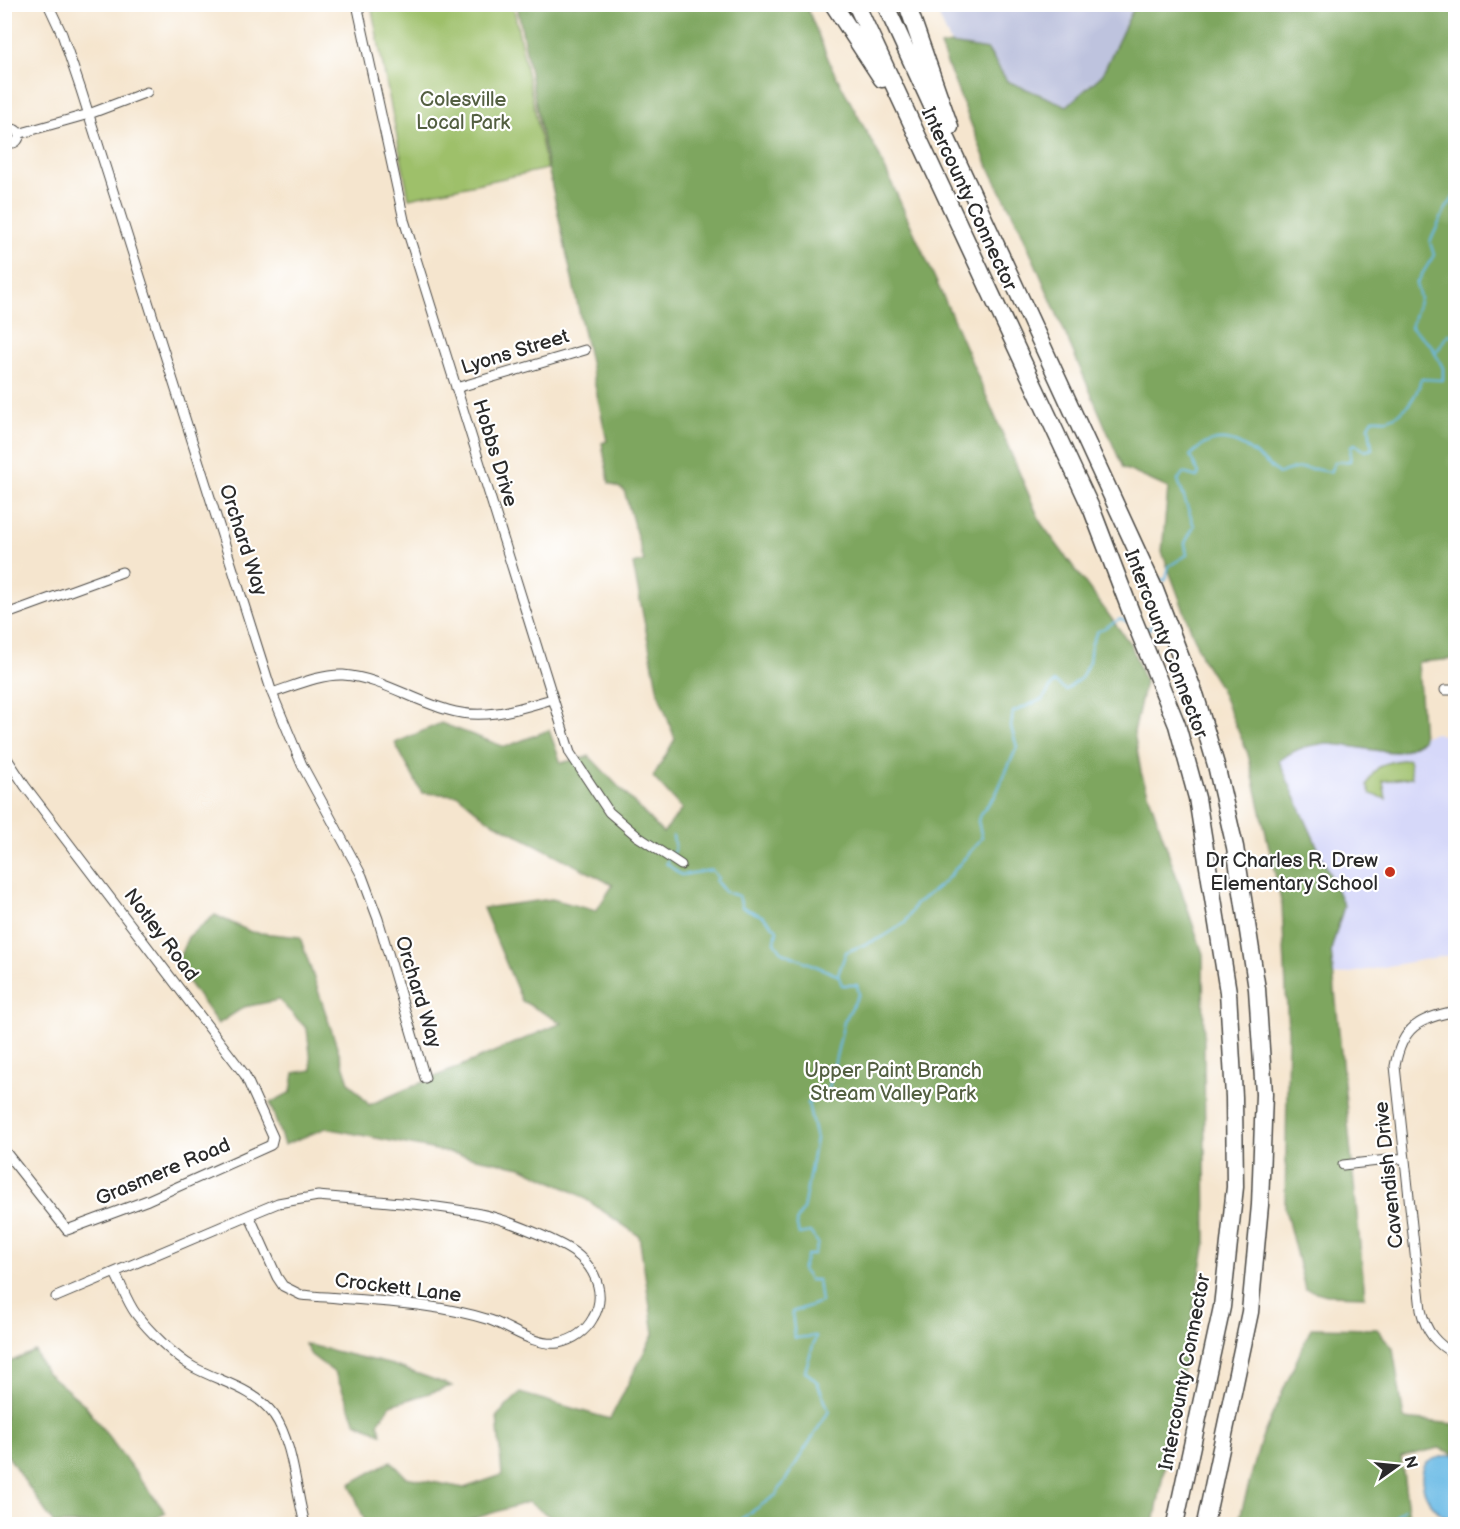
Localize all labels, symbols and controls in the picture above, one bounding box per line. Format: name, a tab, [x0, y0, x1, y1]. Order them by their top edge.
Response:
park label: Colesville Local Park	[416, 88, 510, 135]
street label: Intercounty Connector	[916, 103, 1022, 295]
street label: Lyons Street	[458, 324, 572, 380]
street label: Hobbs Drive	[467, 396, 523, 510]
street label: Orchard Way	[214, 481, 272, 599]
street label: Intercounty Connector	[1119, 546, 1213, 742]
place label: Dr Charles R. Drew Elementary School	[1205, 849, 1379, 896]
marker: Dr Charles R. Drew Elementary School	[1383, 865, 1397, 879]
street label: Notley Road	[118, 884, 204, 986]
street label: Orchard Way	[390, 933, 446, 1051]
park label: Upper Paint Branch Stream Valley Park	[804, 1059, 982, 1106]
street label: Cavendish Drive	[1369, 1100, 1409, 1250]
street label: Grasmere Road	[92, 1133, 234, 1211]
street label: Crockett Lane	[333, 1268, 463, 1308]
street label: Intercounty Connector	[1154, 1271, 1216, 1472]
north arrow	[1367, 1436, 1427, 1496]
text: N	[1399, 1454, 1421, 1471]

